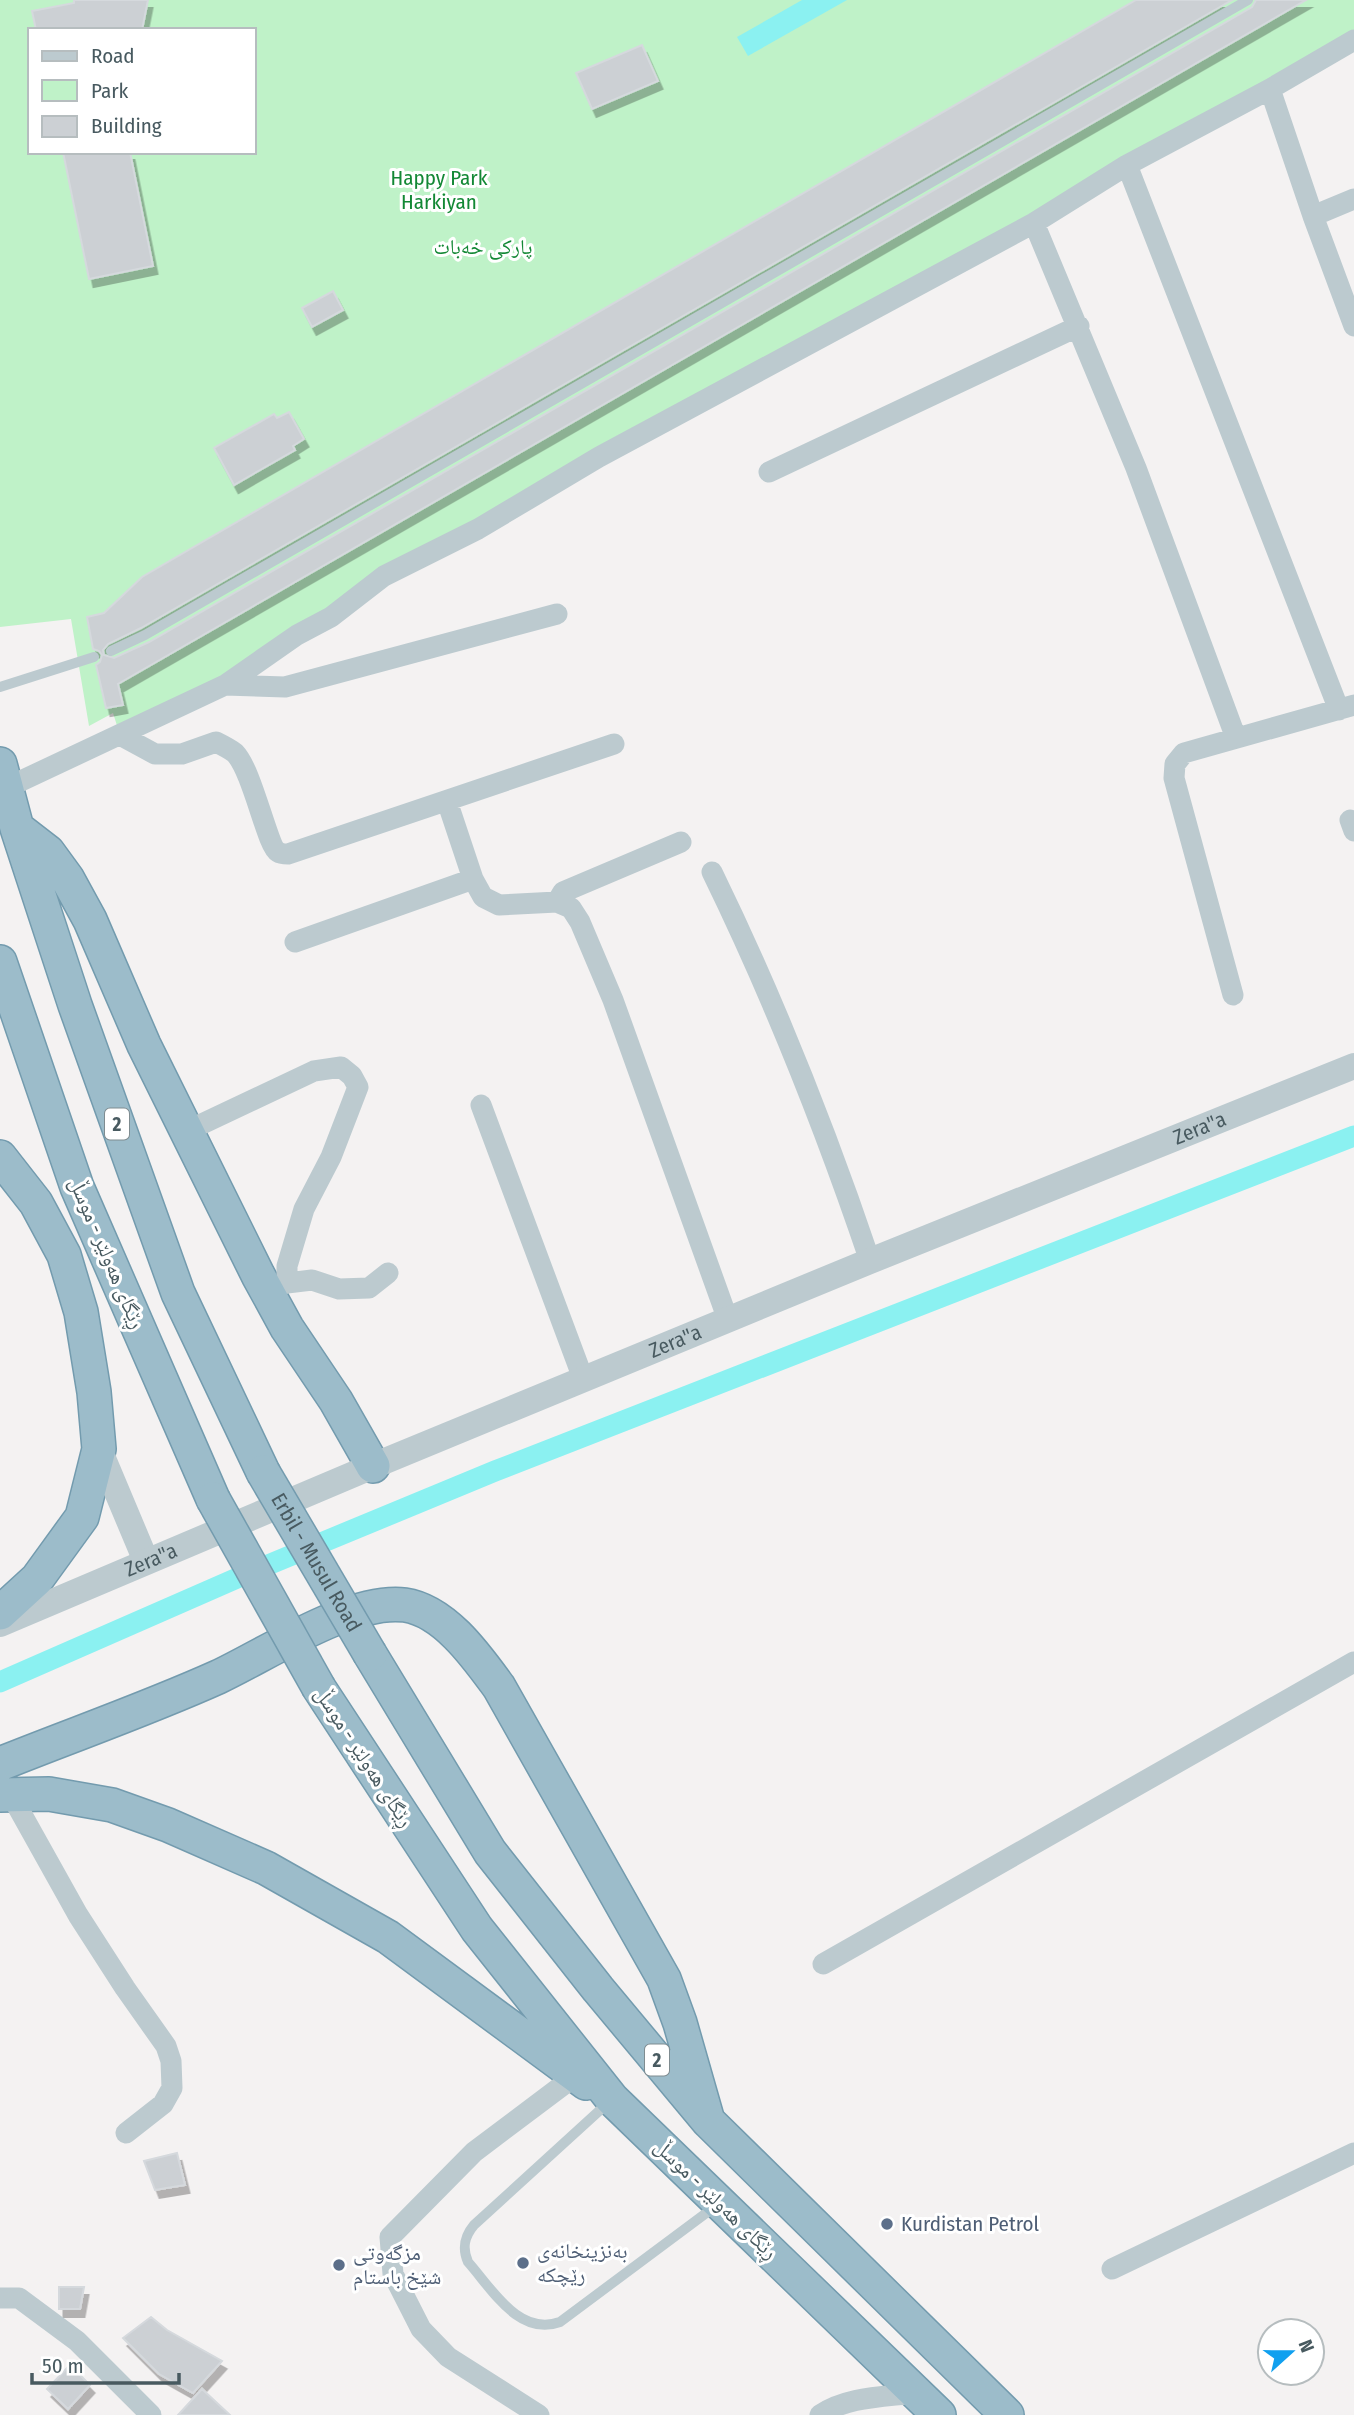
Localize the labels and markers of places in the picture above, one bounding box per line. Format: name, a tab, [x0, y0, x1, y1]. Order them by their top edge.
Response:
place label: Kurdistan Petrol	[901, 2211, 1040, 2237]
marker: Kurdistan Petrol	[879, 2216, 895, 2232]
place label: بەنزینخانەی رێچکە	[537, 2238, 627, 2288]
place label: مزگەوتی شێخ باستام	[353, 2240, 441, 2291]
marker: بەنزینخانەی رێچکە	[515, 2255, 531, 2271]
marker: مزگەوتی شێخ باستام	[331, 2257, 347, 2273]

